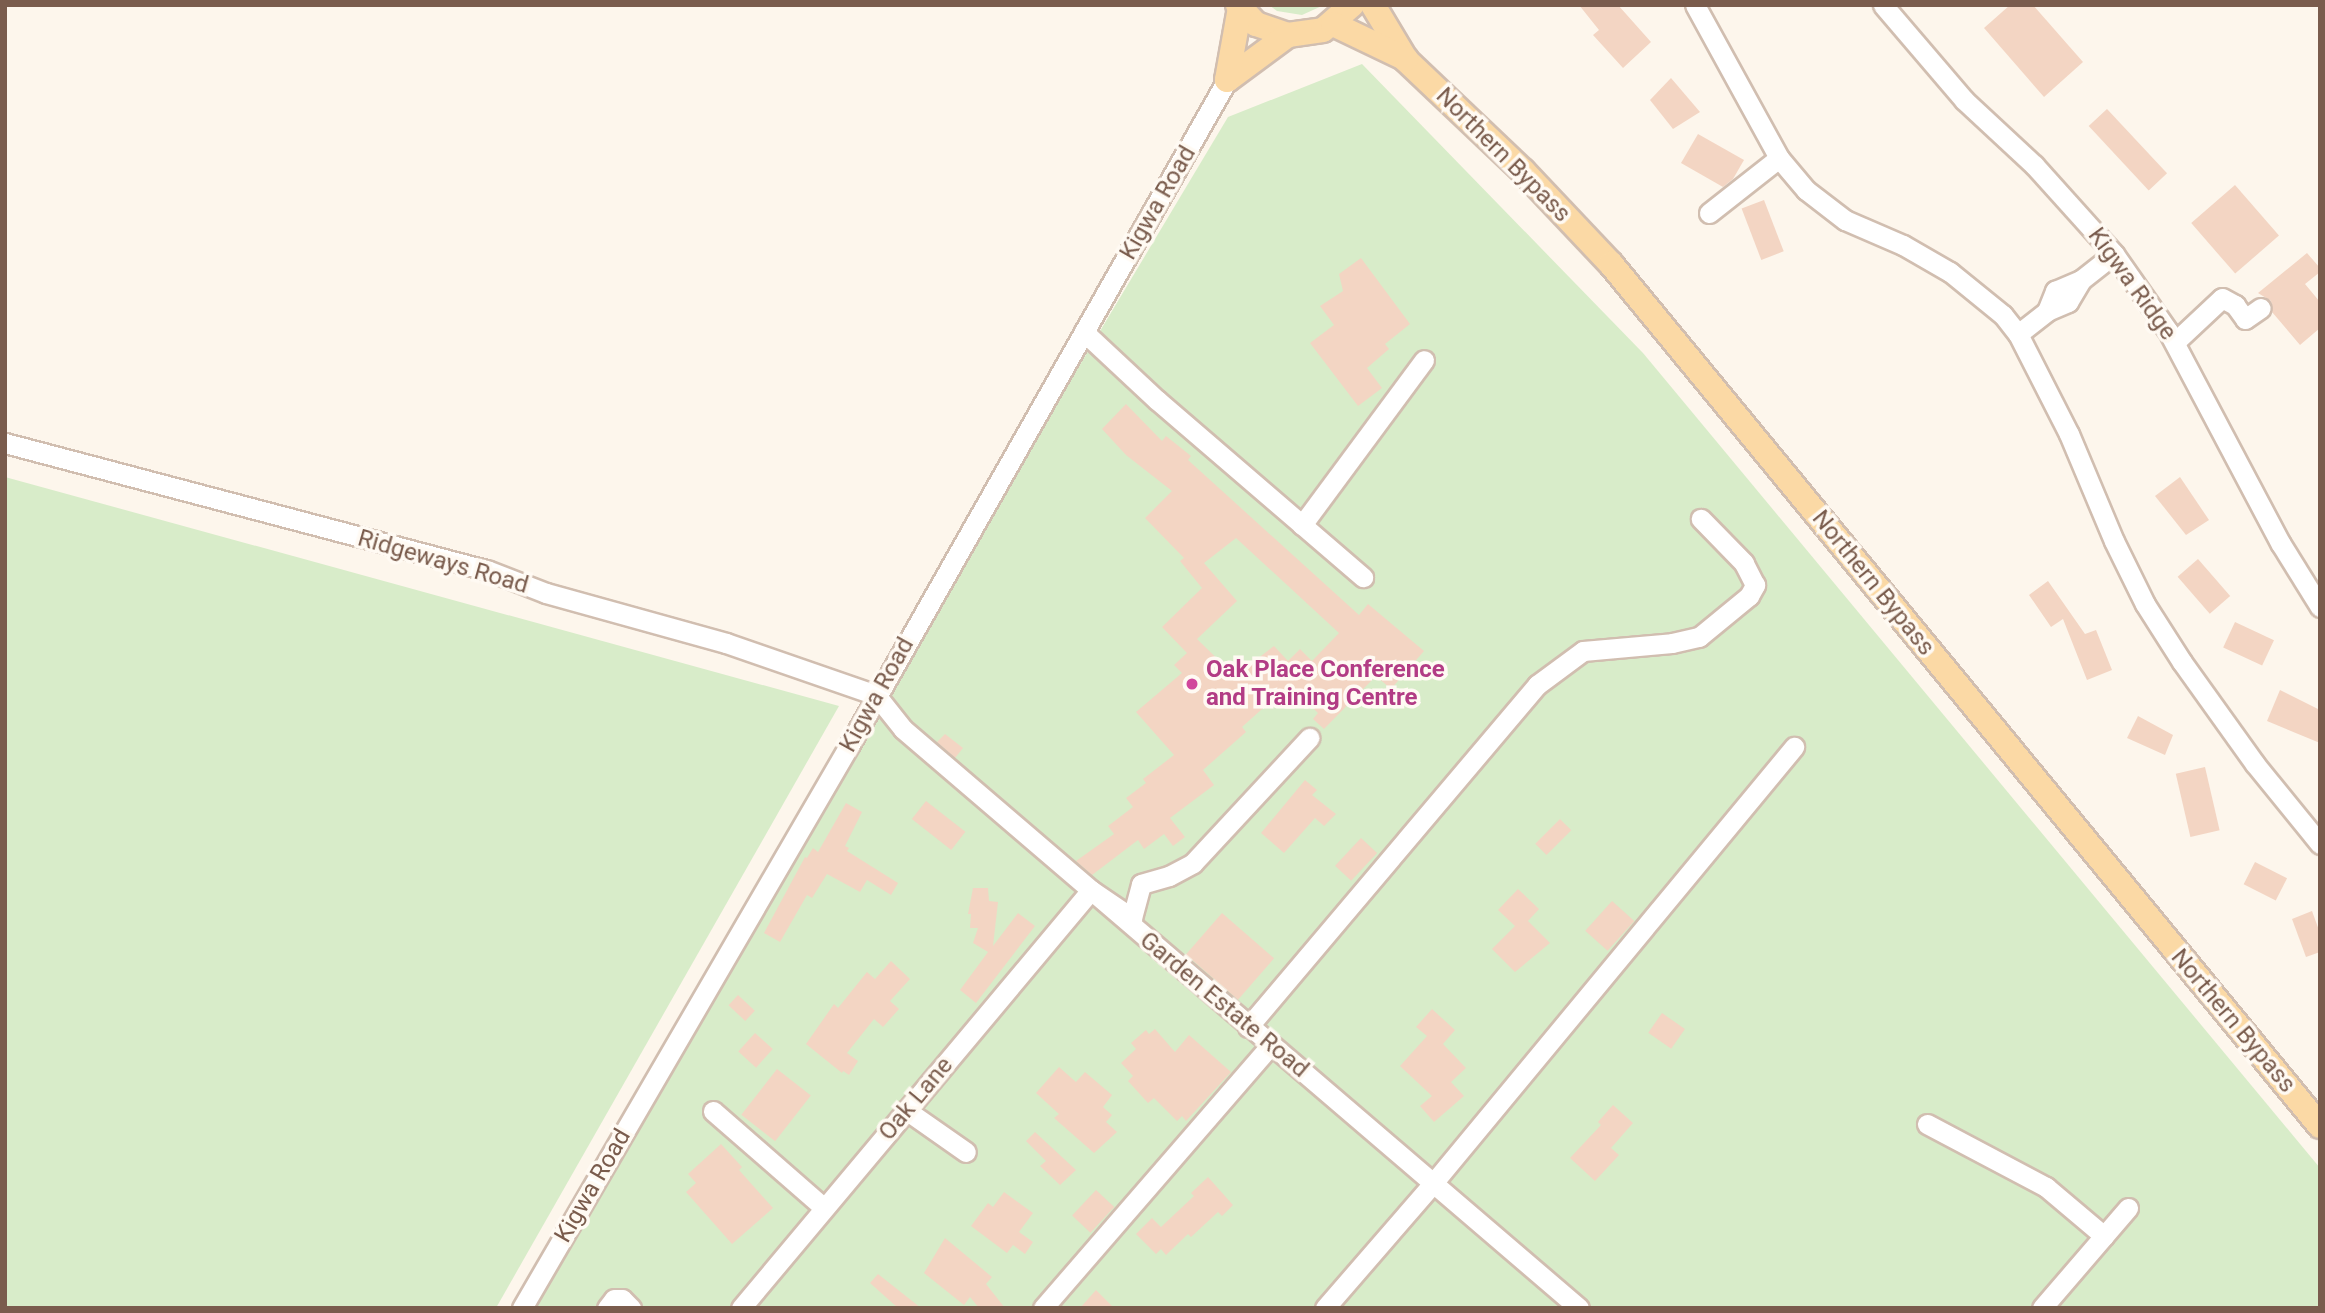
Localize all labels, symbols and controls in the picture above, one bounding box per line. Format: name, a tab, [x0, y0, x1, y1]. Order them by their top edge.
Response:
street label: Northern Bypass	[1430, 82, 1576, 228]
street label: Kigwa Road	[1114, 141, 1202, 265]
street label: Kigwa Ridge	[2082, 222, 2182, 346]
street label: Northern Bypass	[1806, 505, 1940, 661]
street label: Ridgeways Road	[354, 524, 532, 600]
street label: Kigwa Road	[834, 633, 920, 757]
place label: Oak Place Conference and Training Centre	[1206, 656, 1445, 712]
marker: Oak Place Conference and Training Centre	[1184, 676, 1200, 692]
street label: Garden Estate Road	[1134, 926, 1314, 1084]
street label: Northern Bypass	[2165, 943, 2301, 1099]
street label: Oak Lane	[873, 1052, 959, 1146]
street label: Kigwa Road	[549, 1124, 637, 1248]

